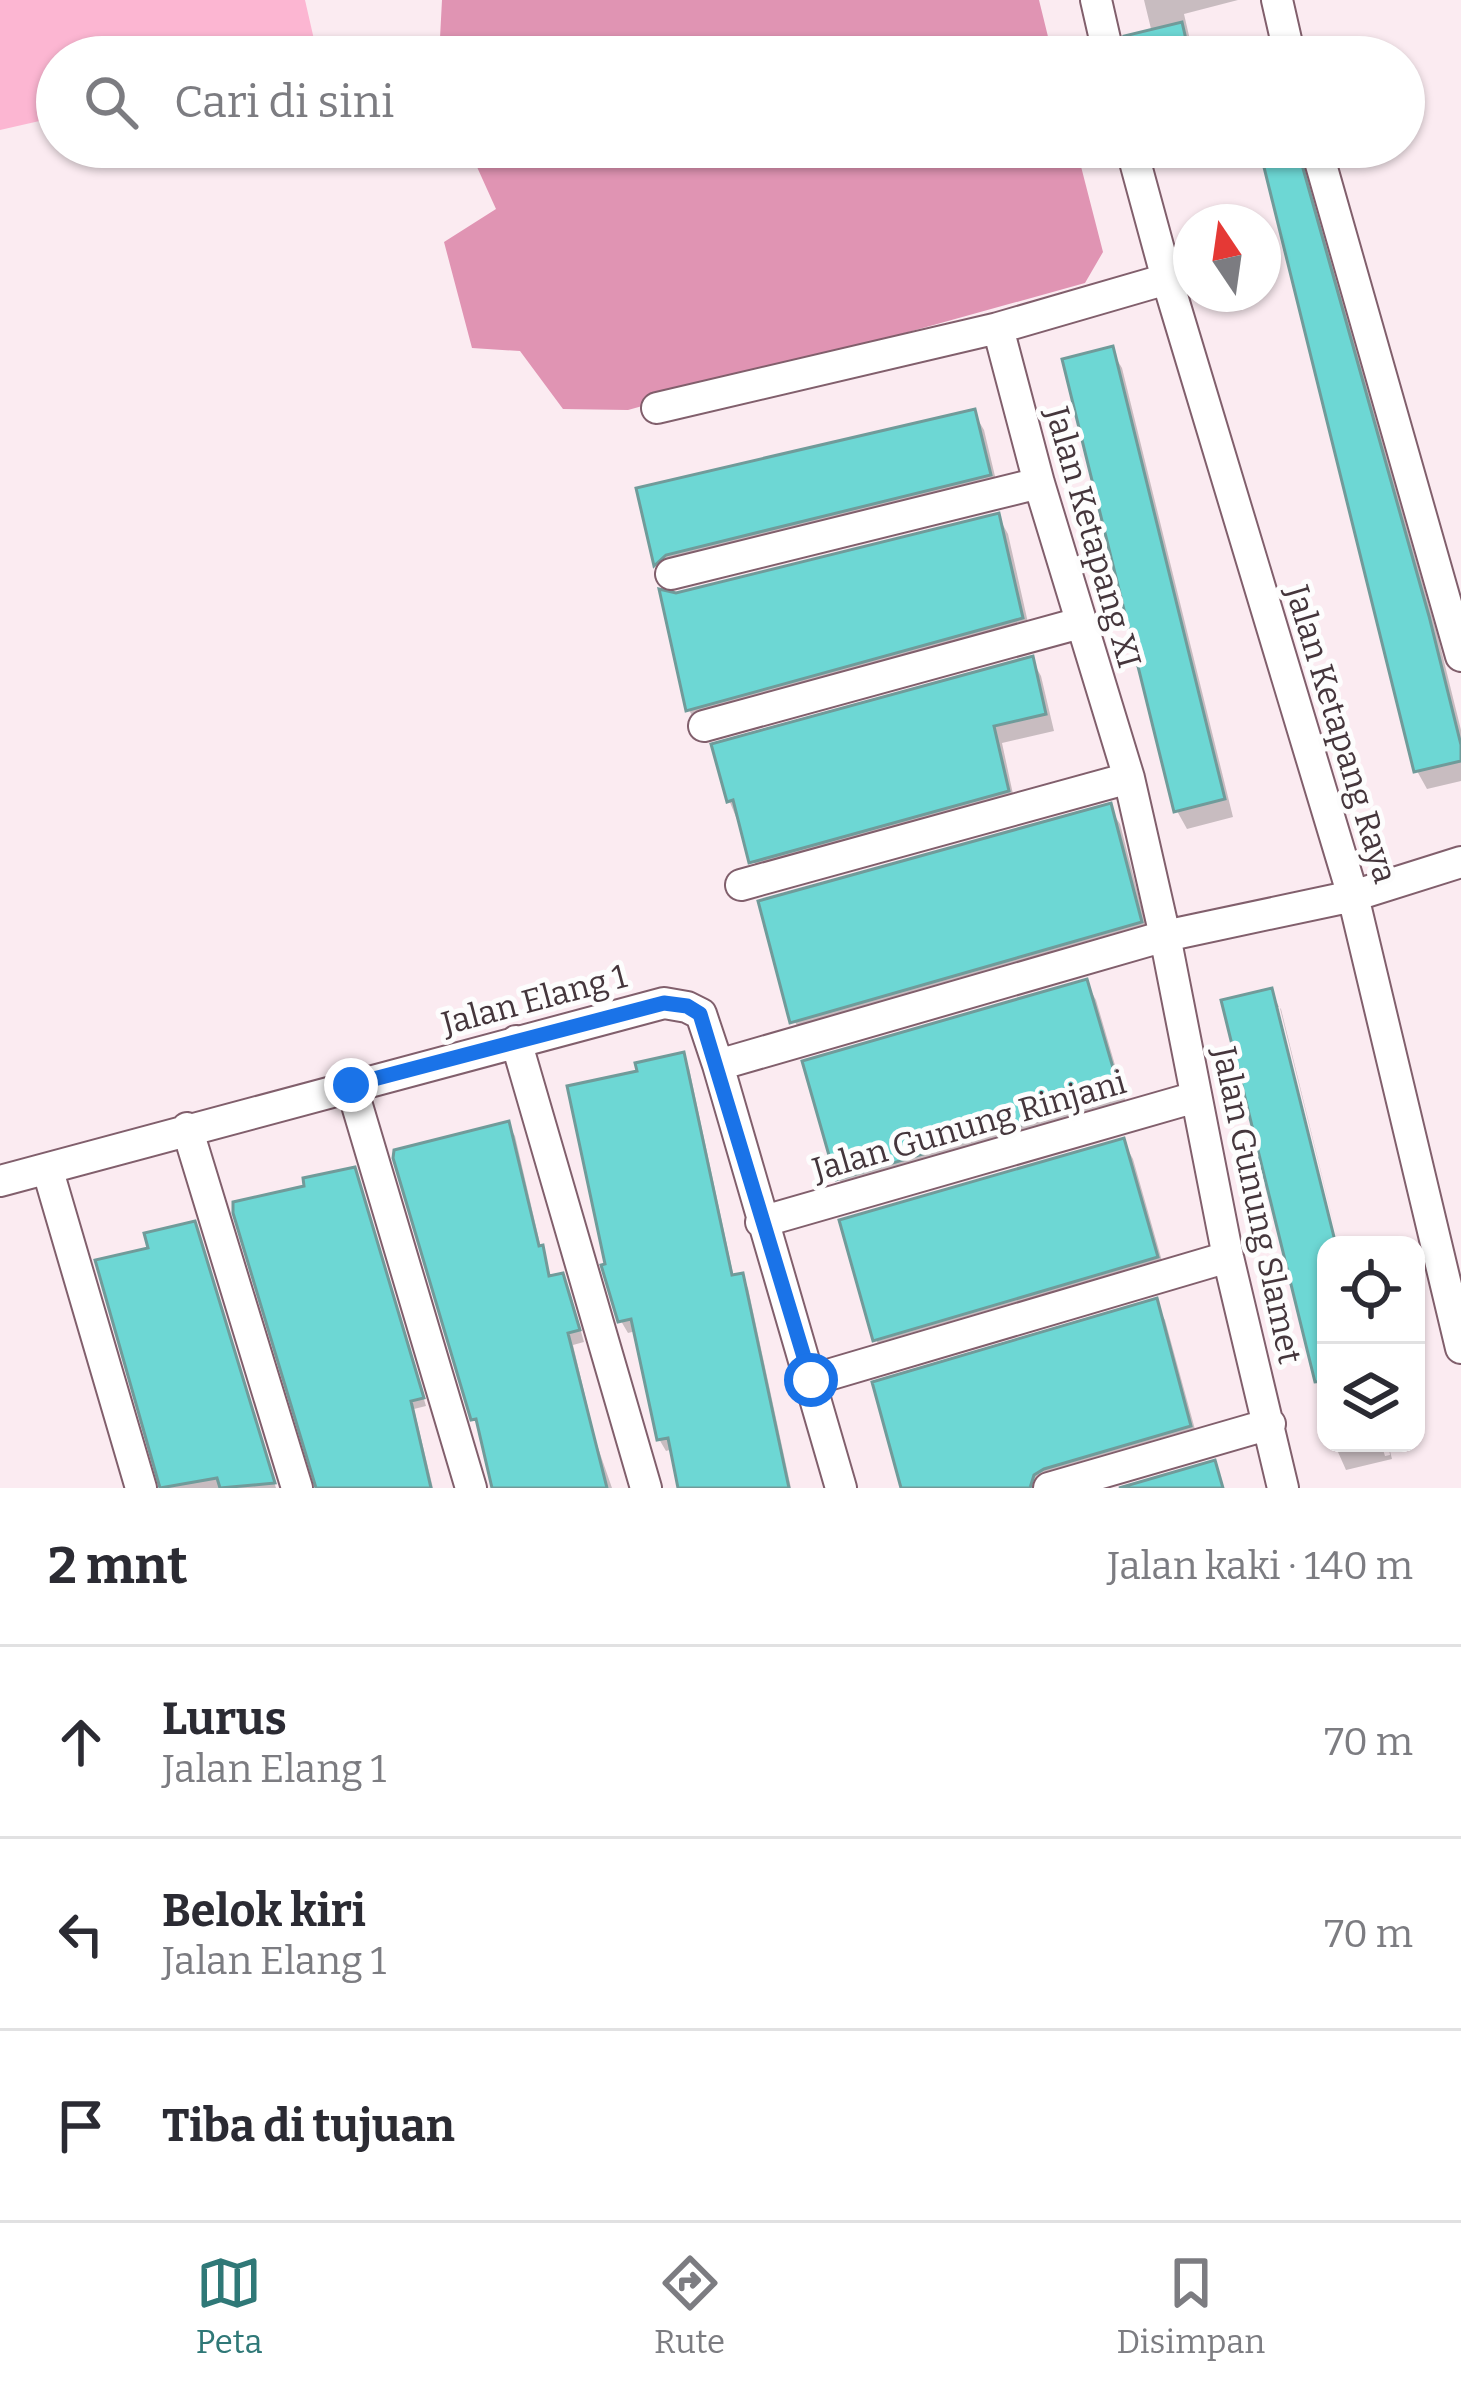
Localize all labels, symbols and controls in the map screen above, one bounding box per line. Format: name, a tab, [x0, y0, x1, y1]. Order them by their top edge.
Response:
search box	[36, 36, 1425, 168]
icon: search	[78, 69, 144, 135]
text: Cari di sini	[174, 75, 394, 129]
north arrow	[1173, 204, 1281, 312]
street label: Jalan Ketapang XI	[1036, 401, 1149, 672]
street label: Jalan Ketapang Raya	[1276, 580, 1405, 888]
street label: Jalan Elang 1	[436, 956, 631, 1044]
street label: Jalan Gunung Slamet	[1204, 1042, 1310, 1367]
route end	[324, 1058, 378, 1112]
street label: Jalan Gunung Rinjani	[807, 1062, 1131, 1190]
map controls	[1317, 1236, 1425, 1452]
button: locate	[1317, 1236, 1425, 1344]
button: layers	[1317, 1344, 1425, 1452]
route start	[784, 1353, 838, 1407]
text: 2 mnt	[48, 1535, 188, 1597]
text: Jalan kaki · 140 m	[1107, 1543, 1413, 1589]
text: Lurus	[162, 1692, 287, 1746]
icon: ahead	[48, 1709, 114, 1775]
text: 70 m	[1324, 1719, 1413, 1765]
text: Jalan Elang 1	[162, 1746, 386, 1792]
text: Belok kiri	[162, 1884, 366, 1938]
icon: left	[48, 1901, 114, 1967]
text: 70 m	[1324, 1911, 1413, 1957]
text: Jalan Elang 1	[162, 1938, 386, 1984]
icon: arrive	[48, 2093, 114, 2159]
text: Tiba di tujuan	[162, 2099, 455, 2153]
tab: Peta	[196, 2250, 263, 2362]
tab: Rute	[654, 2250, 725, 2362]
tab: Disimpan	[1117, 2250, 1265, 2362]

